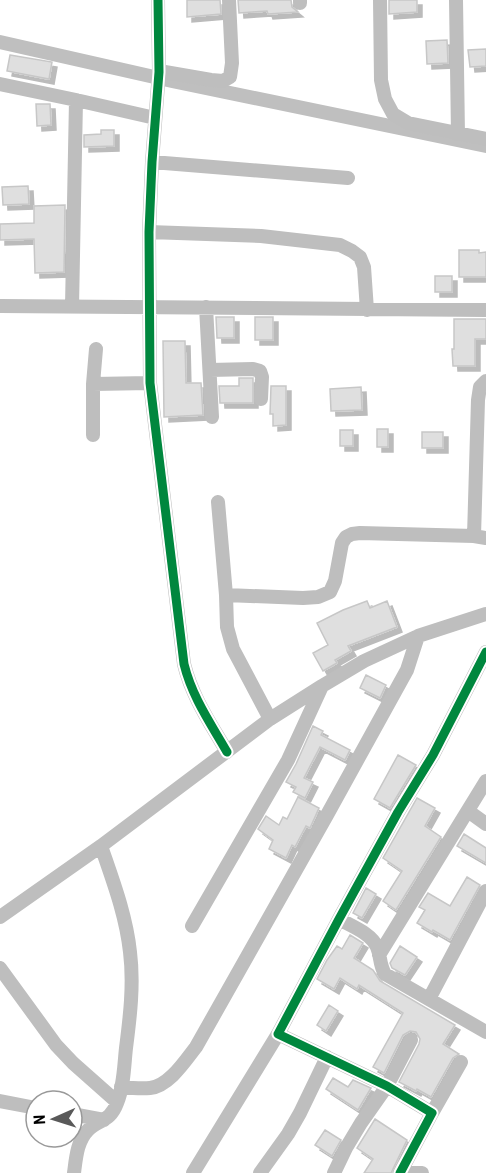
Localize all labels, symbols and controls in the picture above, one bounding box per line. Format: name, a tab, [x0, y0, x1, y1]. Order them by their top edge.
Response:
north arrow	[24, 1089, 84, 1149]
text: N	[30, 1114, 49, 1125]

